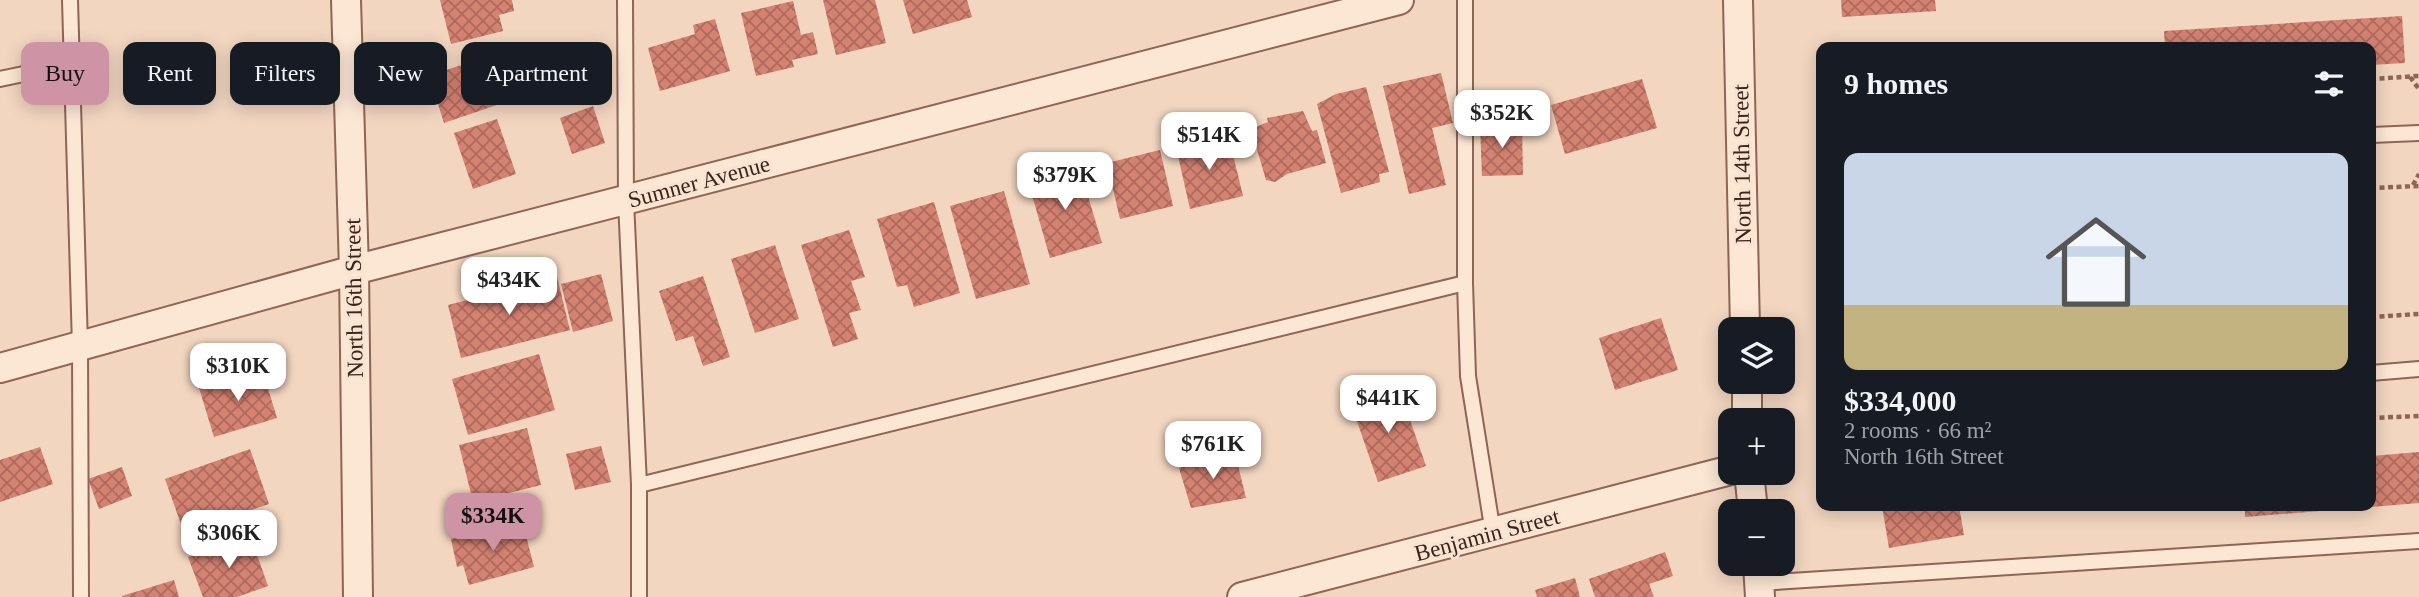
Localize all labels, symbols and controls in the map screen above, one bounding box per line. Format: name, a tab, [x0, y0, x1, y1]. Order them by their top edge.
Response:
chip: Buy	[21, 42, 109, 105]
chip: Rent	[123, 42, 216, 105]
chip: Filters	[230, 42, 340, 105]
chip: New	[354, 42, 447, 105]
chip: Apartment	[461, 42, 612, 105]
icon: filters	[2310, 65, 2348, 103]
text: 9 homes	[1844, 67, 1948, 100]
street label: North 14th Street	[1728, 83, 1756, 244]
pin: $352K	[1453, 90, 1551, 150]
text: $352K	[1470, 100, 1534, 125]
pin: $514K	[1160, 113, 1258, 172]
text: $514K	[1177, 122, 1241, 147]
street label: Sumner Avenue	[625, 151, 773, 213]
pin: $379K	[1016, 152, 1114, 212]
text: $379K	[1033, 162, 1097, 187]
icon: home	[2033, 199, 2159, 325]
street label: North 16th Street	[340, 217, 368, 378]
pin: $434K	[460, 258, 558, 317]
text: $434K	[477, 267, 541, 292]
map controls	[1718, 317, 1795, 576]
button: layers	[1718, 317, 1795, 394]
pin: $310K	[189, 344, 287, 403]
text: $310K	[206, 353, 270, 378]
pin: $441K	[1339, 376, 1437, 435]
text: $334,000	[1844, 384, 1957, 417]
text: $441K	[1356, 385, 1420, 410]
button: +	[1718, 408, 1795, 485]
text: 2 rooms · 66 m²	[1844, 418, 1991, 443]
pin: $761K	[1164, 421, 1262, 481]
text: $761K	[1181, 431, 1245, 456]
text: North 16th Street	[1844, 444, 2004, 469]
pin: $334K	[444, 494, 542, 553]
button: −	[1718, 499, 1795, 576]
text: $334K	[461, 503, 525, 528]
street label: Benjamin Street	[1412, 504, 1563, 566]
pin: $306K	[180, 510, 278, 570]
text: $306K	[197, 520, 261, 545]

